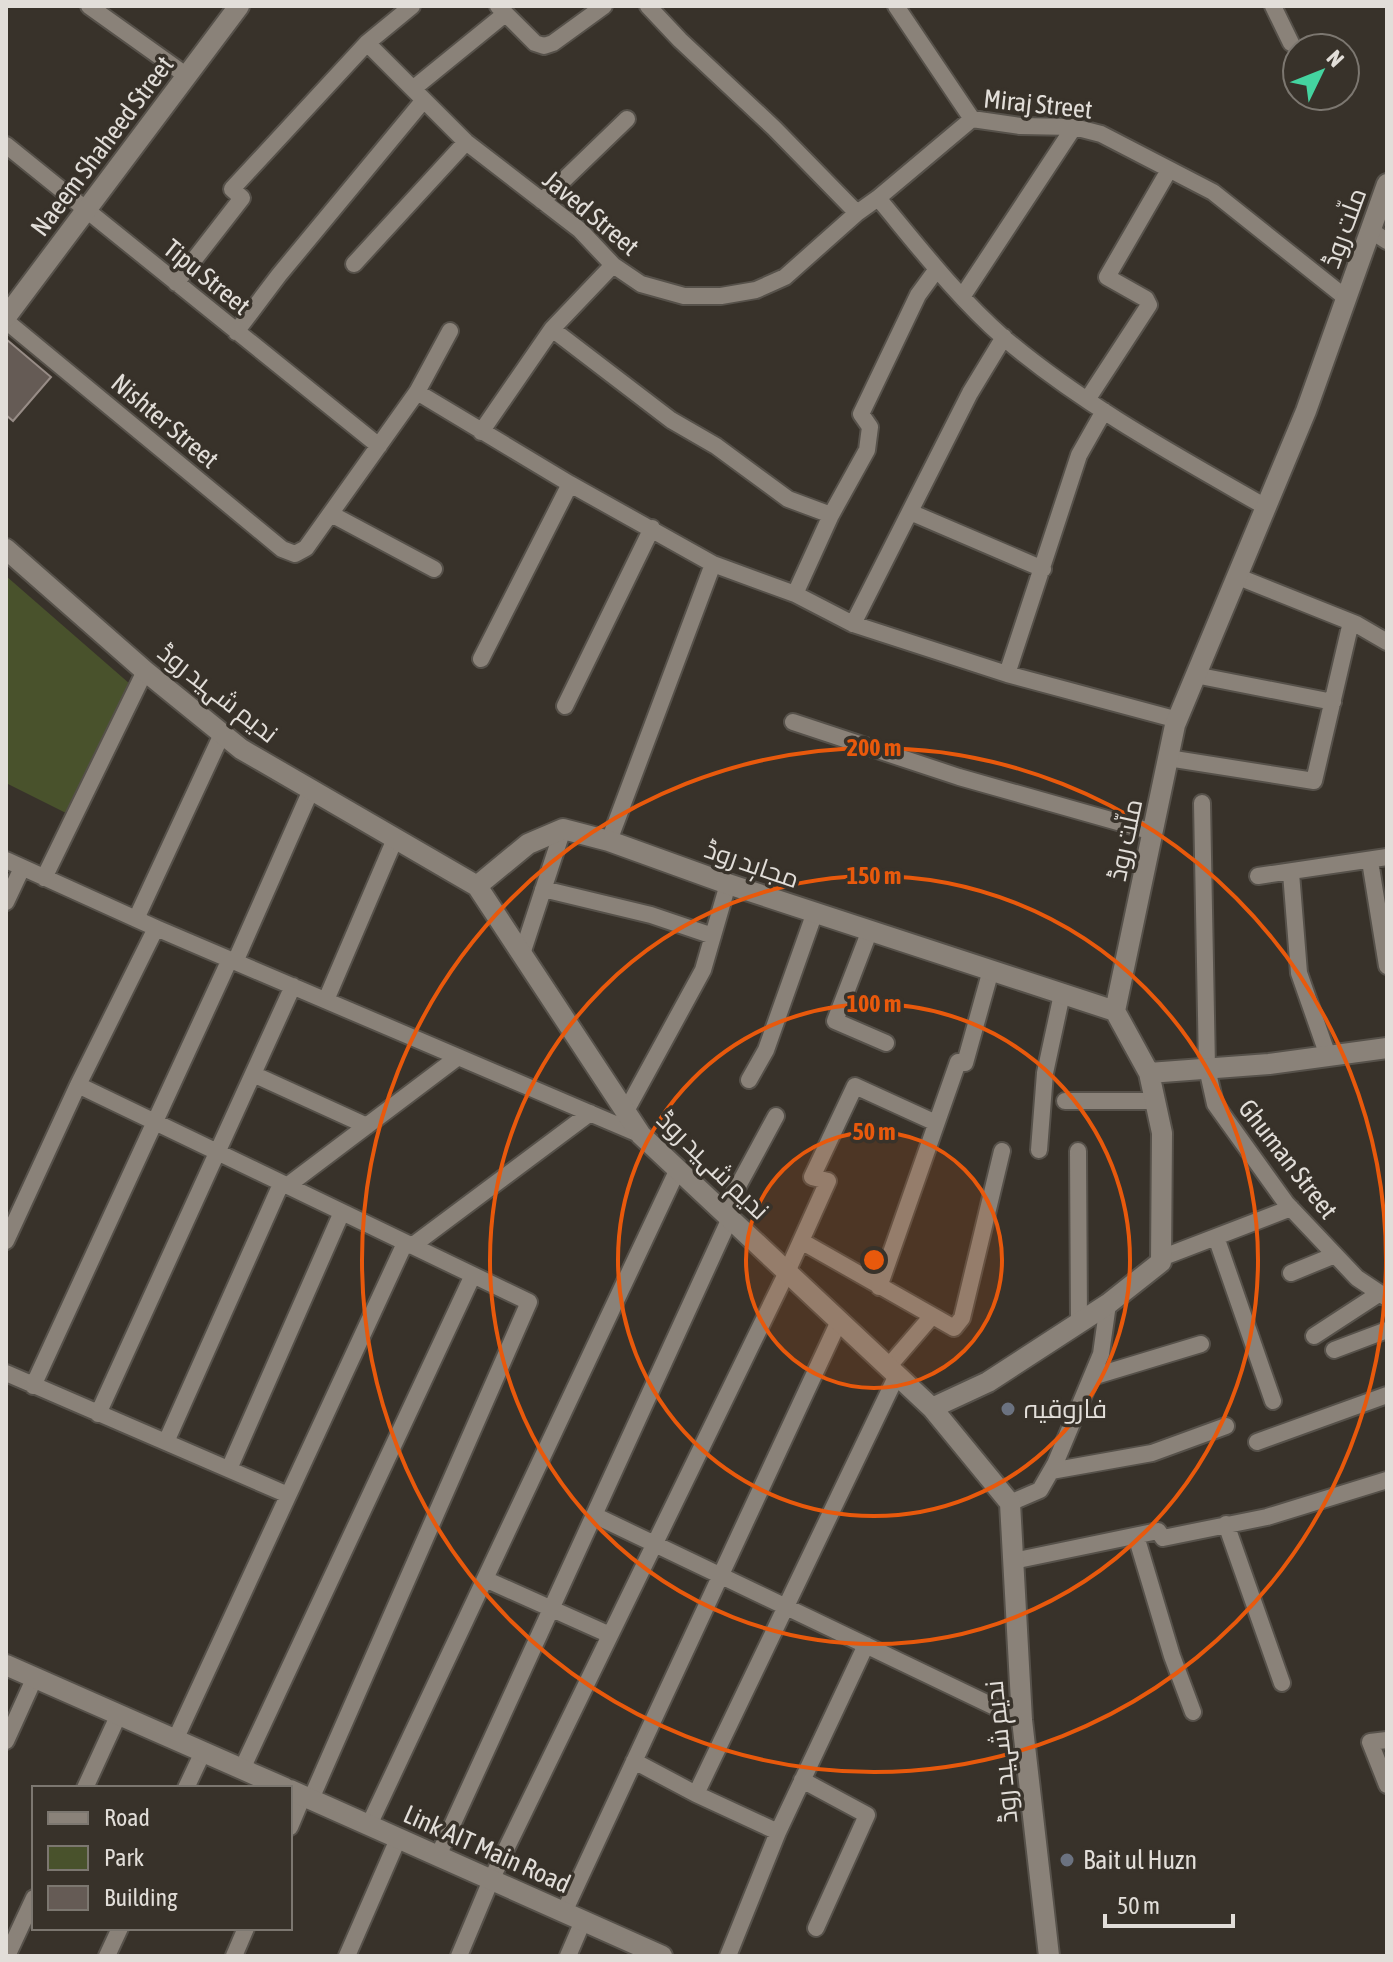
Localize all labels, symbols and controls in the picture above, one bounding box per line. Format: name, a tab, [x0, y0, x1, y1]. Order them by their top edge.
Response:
north arrow	[1281, 32, 1361, 112]
text: N	[1322, 45, 1350, 72]
street label: Naeem Shaheed Street	[25, 50, 179, 242]
street label: Miraj Street	[982, 83, 1094, 125]
street label: Javed Street	[537, 164, 645, 262]
street label: ملّت روڈ	[1315, 184, 1372, 272]
street label: Tipu Street	[158, 233, 256, 321]
street label: Nishter Street	[105, 368, 225, 474]
street label: ندیم شہید روڈ	[150, 637, 284, 751]
text: 200 m	[847, 734, 901, 761]
street label: ملّت روڈ	[1101, 796, 1148, 884]
street label: مجاہد روڈ	[700, 834, 803, 896]
text: 150 m	[847, 862, 901, 889]
text: 100 m	[847, 990, 901, 1017]
street label: Ghuman Street	[1232, 1093, 1344, 1225]
street label: ندیم شہید روڈ	[649, 1104, 775, 1228]
text: 50 m	[852, 1118, 896, 1145]
centre of rings	[860, 1246, 888, 1274]
place label: فاروقیہ	[1024, 1394, 1107, 1424]
marker: فاروقیہ	[999, 1400, 1017, 1418]
street label: ندیم شہید روڈ	[979, 1679, 1026, 1825]
legend	[32, 1786, 292, 1930]
street label: Link AIT Main Road	[399, 1799, 575, 1899]
text: Road	[104, 1804, 150, 1831]
text: Park	[104, 1844, 145, 1871]
place label: Bait ul Huzn	[1083, 1845, 1197, 1875]
marker: Bait ul Huzn	[1058, 1851, 1076, 1869]
scale bar	[1105, 1878, 1233, 1928]
text: Building	[104, 1884, 178, 1911]
text: 50 m	[1117, 1892, 1160, 1919]

